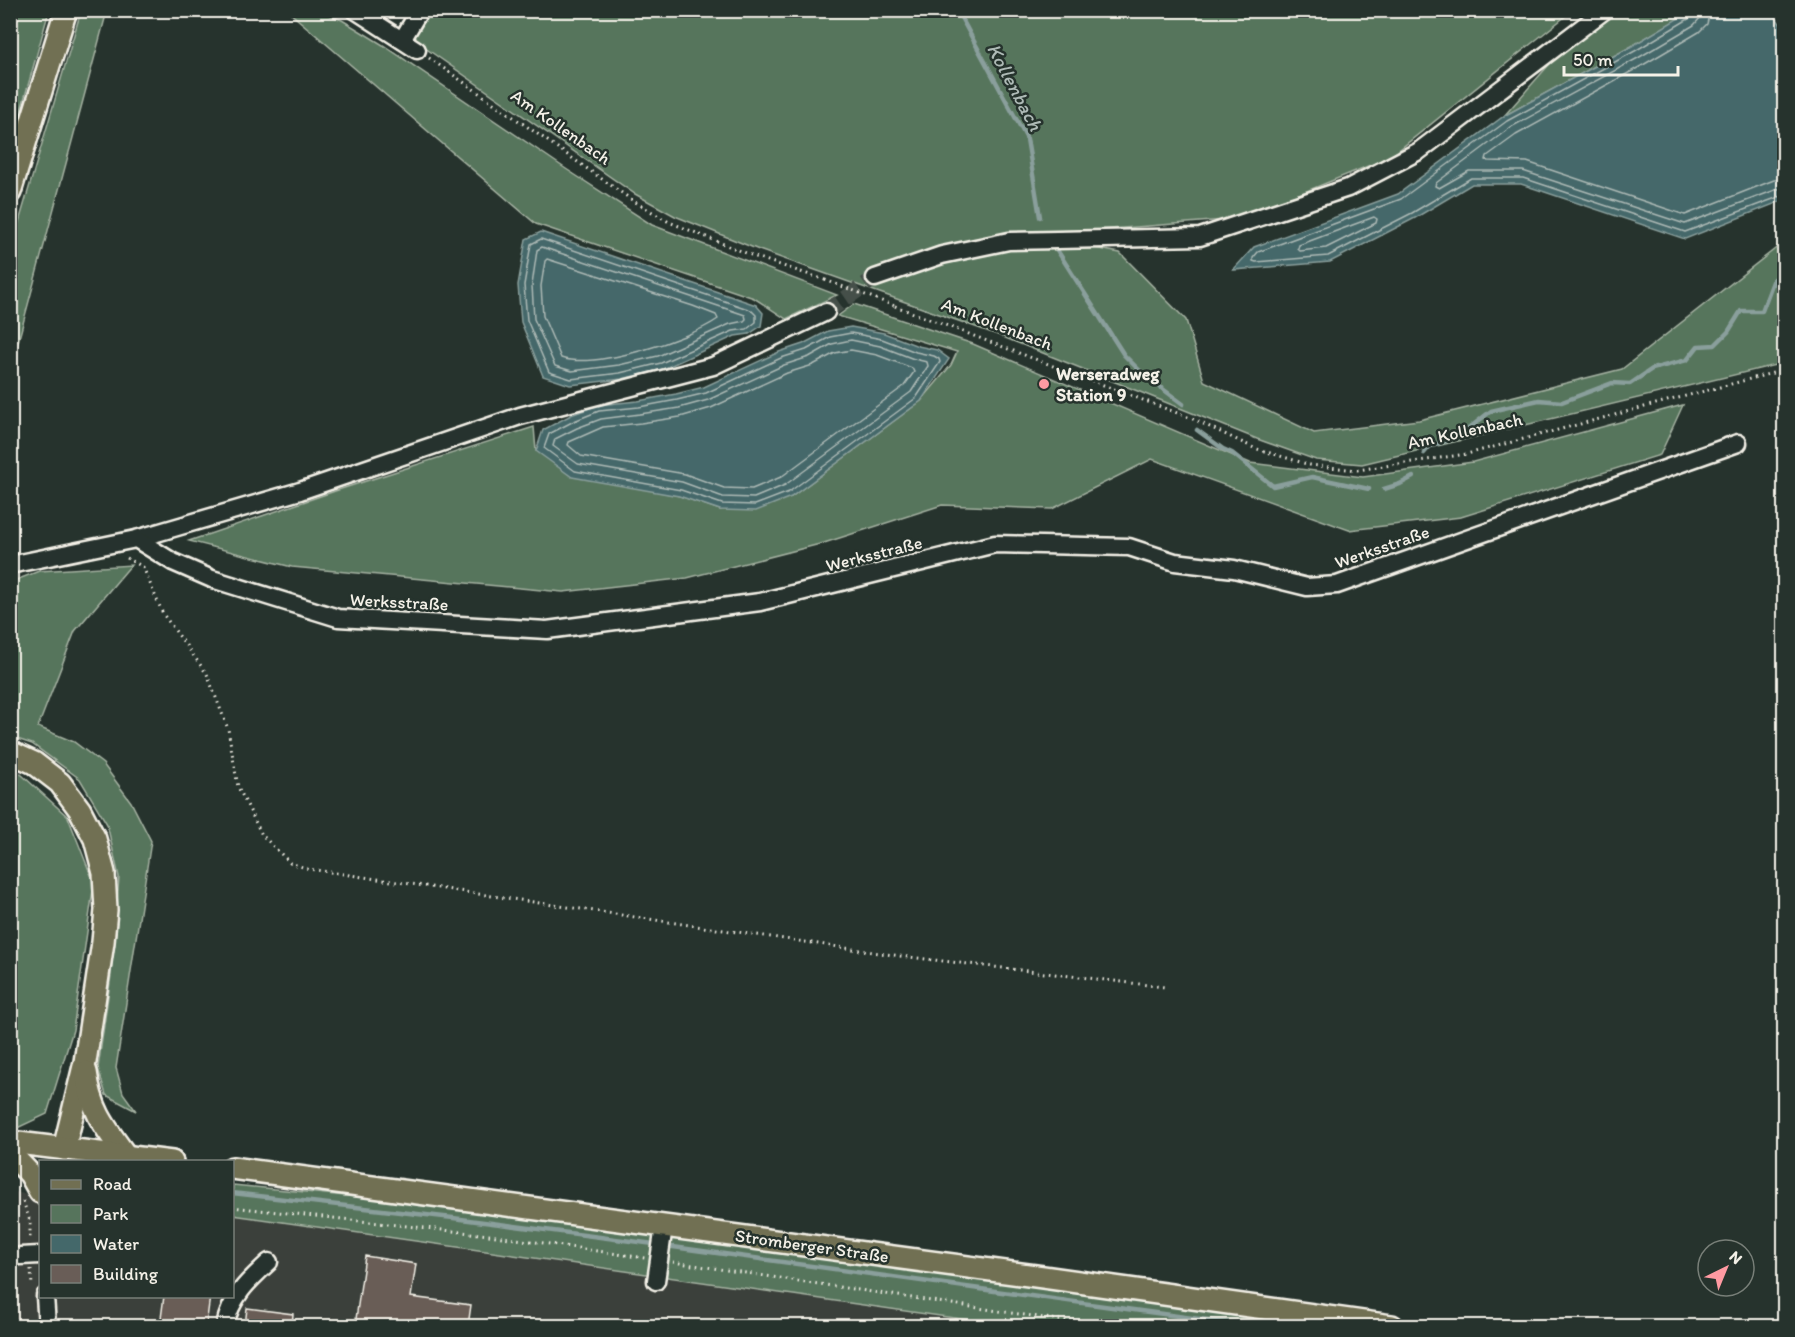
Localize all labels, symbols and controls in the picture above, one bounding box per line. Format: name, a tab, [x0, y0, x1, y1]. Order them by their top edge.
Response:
water label: Kollenbach	[982, 39, 1048, 135]
scale bar	[1564, 39, 1678, 77]
text: 50 m	[1573, 49, 1613, 71]
street label: Am Kollenbach	[507, 84, 616, 170]
street label: Am Kollenbach	[938, 293, 1056, 355]
place label: Werseradweg Station 9	[1056, 363, 1160, 406]
marker: Werseradweg Station 9	[1037, 377, 1051, 391]
street label: Am Kollenbach	[1405, 408, 1525, 454]
street label: Werksstraße	[1332, 521, 1432, 573]
street label: Werksstraße	[823, 531, 925, 577]
street label: Werksstraße	[349, 588, 449, 616]
legend	[39, 1160, 234, 1298]
text: Road	[93, 1173, 132, 1195]
text: Park	[93, 1203, 128, 1225]
street label: Stromberger Straße	[734, 1224, 890, 1268]
text: Water	[93, 1233, 139, 1255]
north arrow	[1696, 1238, 1756, 1298]
text: N	[1725, 1247, 1746, 1268]
text: Building	[93, 1263, 159, 1285]

